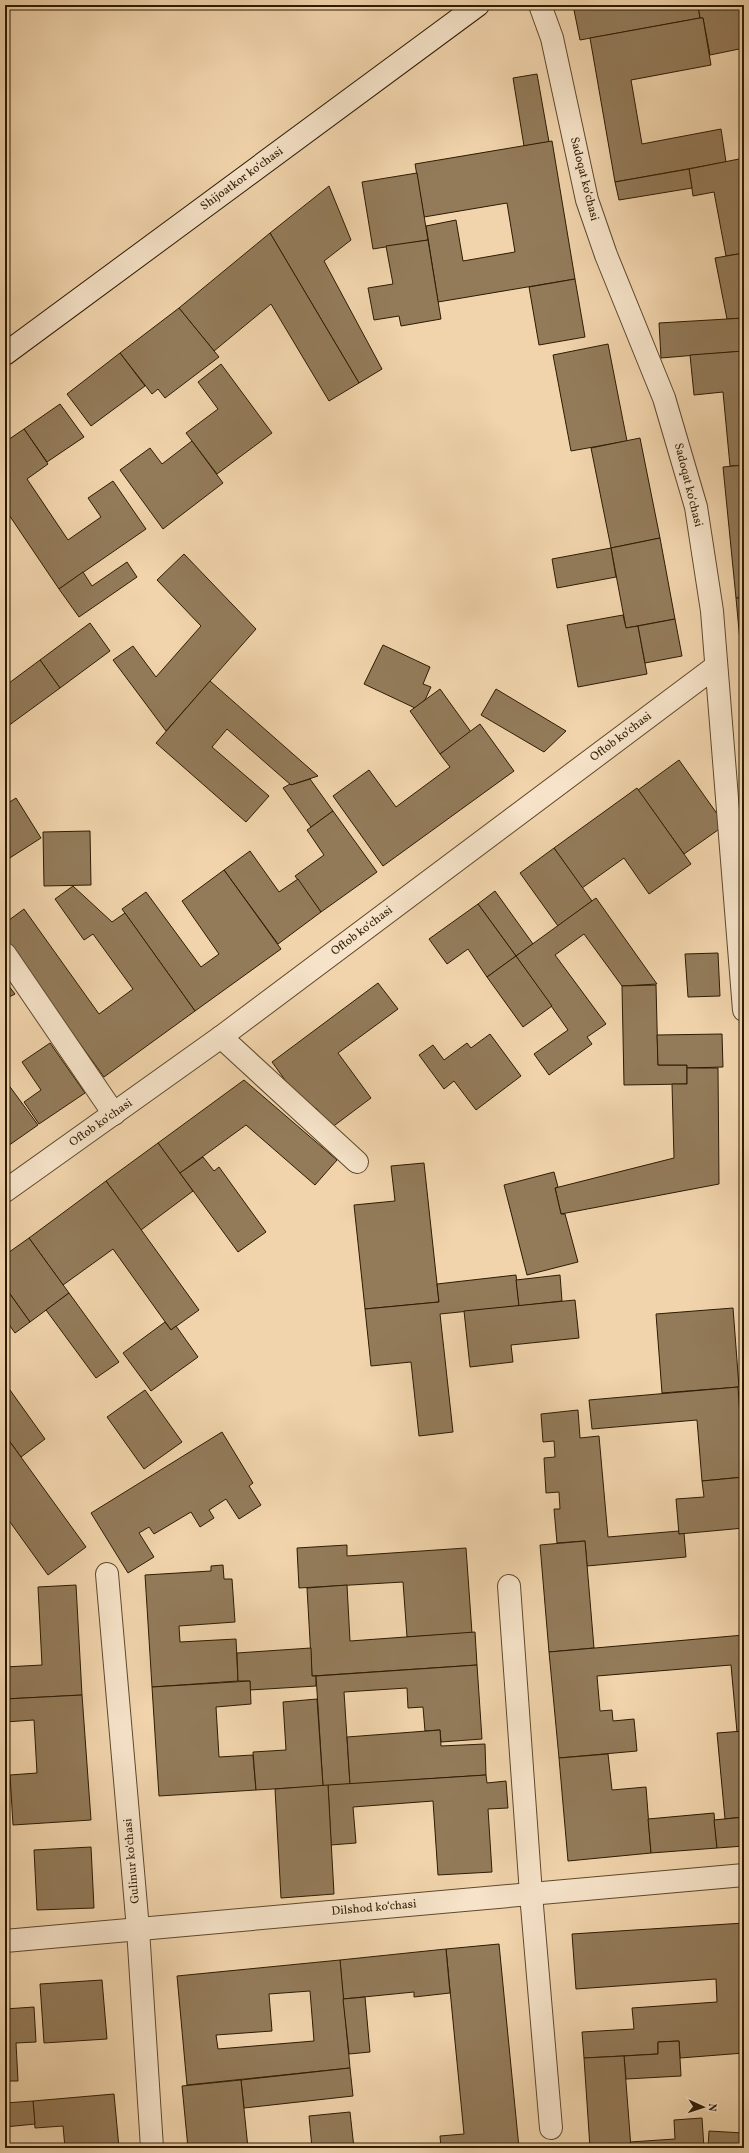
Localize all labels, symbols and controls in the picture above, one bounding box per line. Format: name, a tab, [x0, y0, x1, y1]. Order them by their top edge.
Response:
street label: Sadoqat koʻchasi	[566, 135, 602, 223]
street label: Shijoatkor koʻchasi	[197, 143, 287, 214]
street label: Sadoqat koʻchasi	[670, 441, 706, 529]
street label: Oftob koʻchasi	[587, 708, 656, 766]
street label: Oftob koʻchasi	[328, 902, 397, 960]
street label: Oftob koʻchasi	[66, 1095, 136, 1151]
street label: Gulinur koʻchasi	[120, 1817, 144, 1904]
street label: Dilshod koʻchasi	[331, 1896, 418, 1920]
north arrow	[683, 2087, 723, 2127]
text: N	[704, 2103, 719, 2112]

